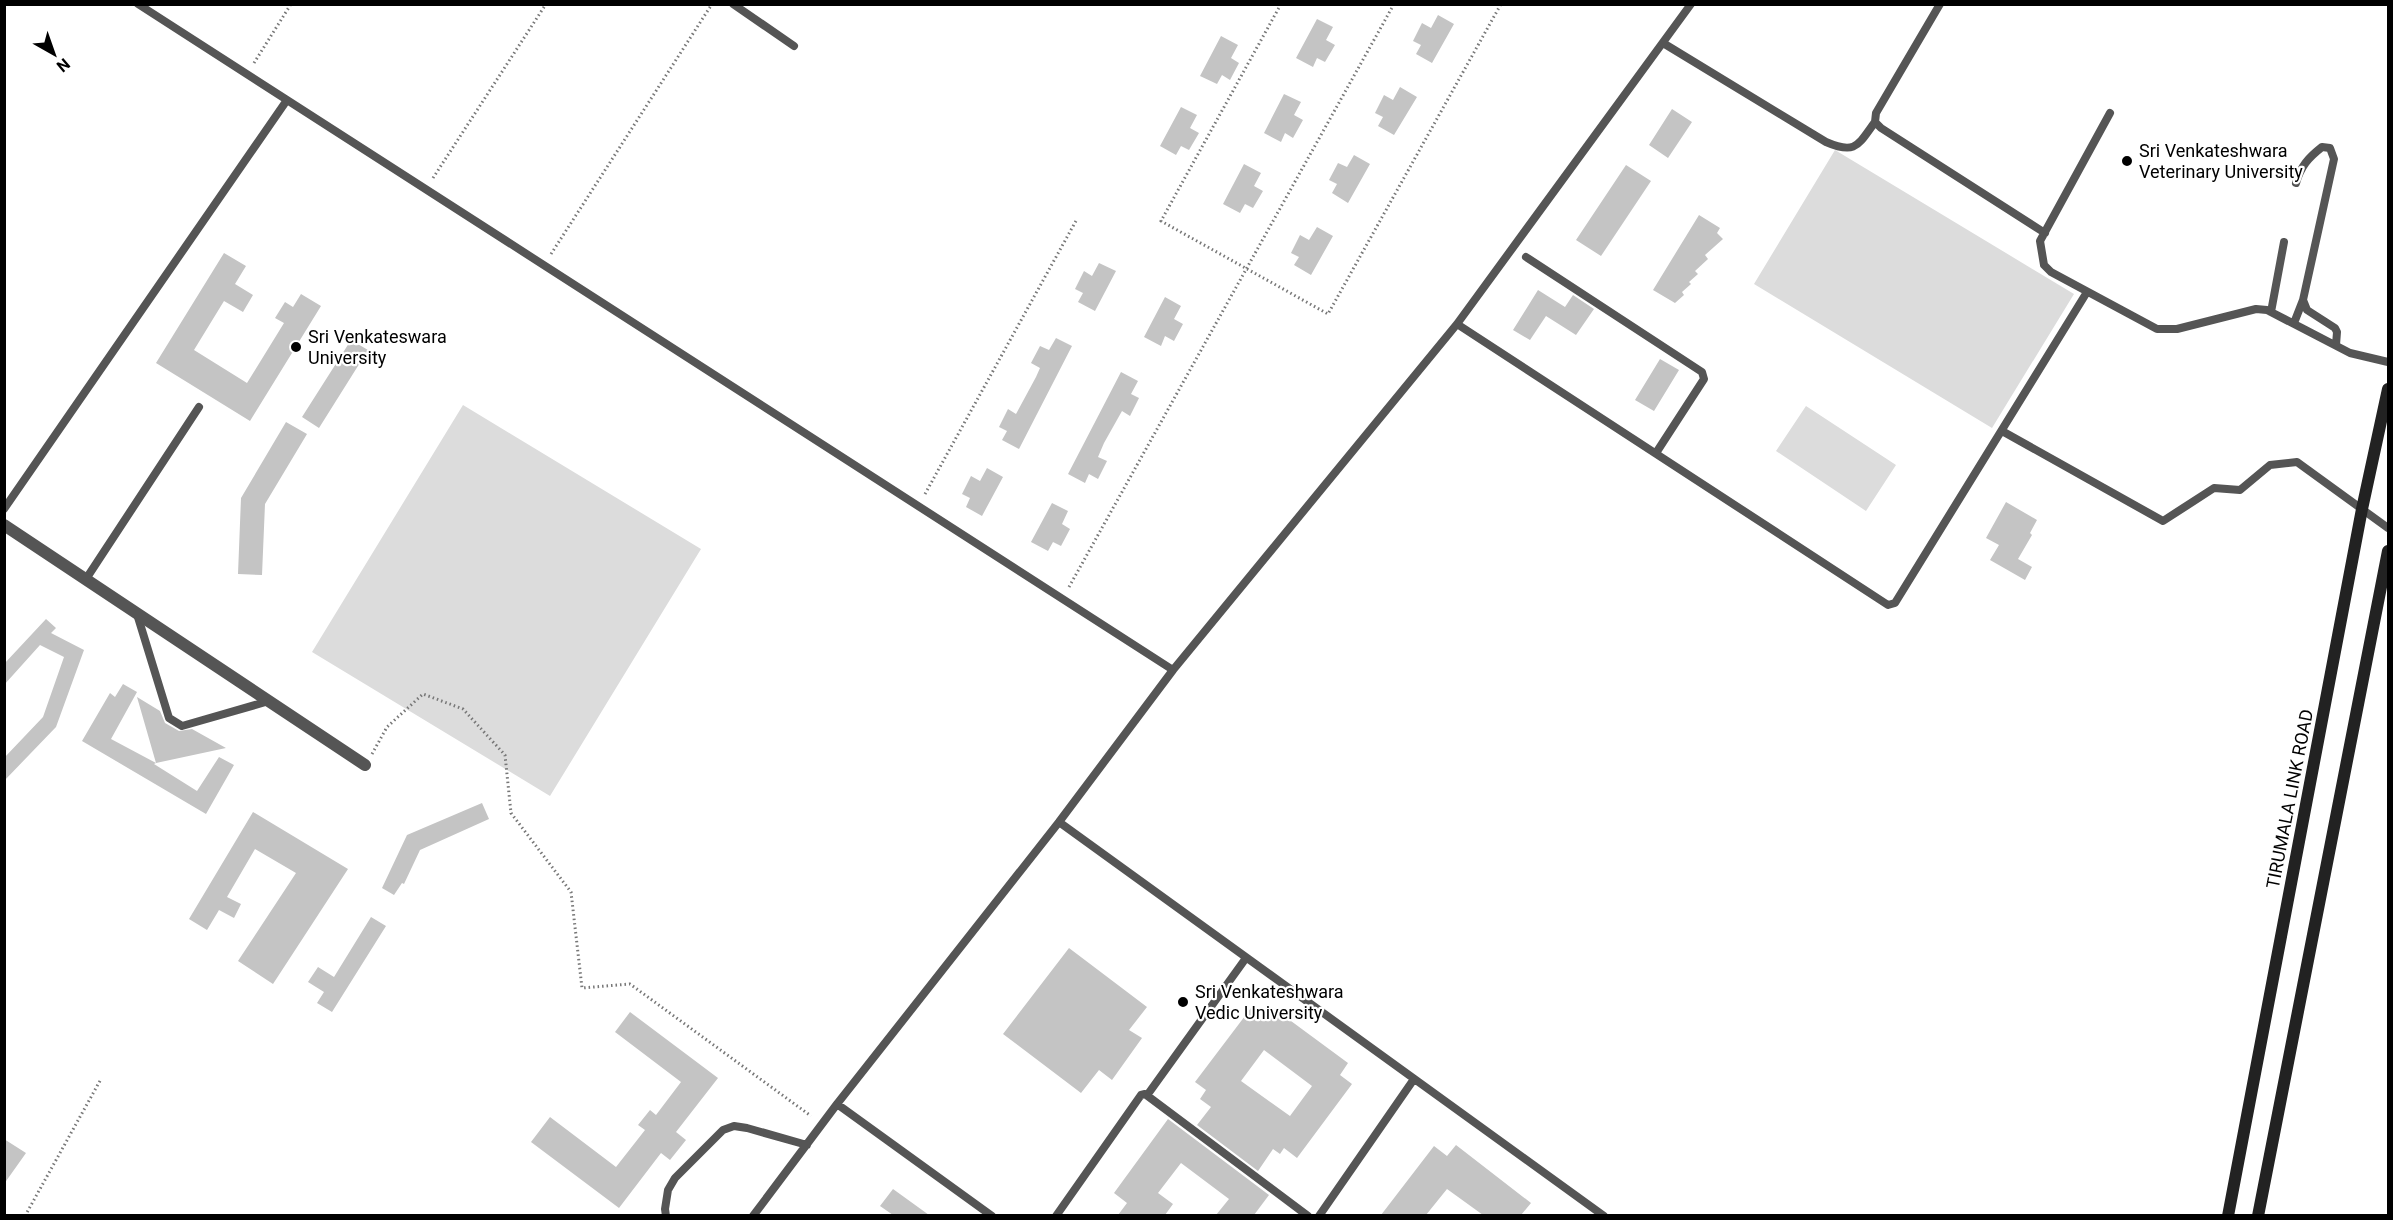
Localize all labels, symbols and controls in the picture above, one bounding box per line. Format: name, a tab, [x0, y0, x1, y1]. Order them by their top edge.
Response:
north arrow	[24, 24, 84, 84]
text: N	[53, 54, 74, 76]
place label: Sri Venkateshwara Veterinary University	[2139, 140, 2303, 182]
marker: Sri Venkateshwara Veterinary University	[2120, 154, 2134, 168]
place label: Sri Venkateswara University	[308, 326, 447, 368]
marker: Sri Venkateswara University	[289, 340, 303, 354]
street label: TIRUMALA LINK ROAD	[2262, 708, 2317, 890]
place label: Sri Venkateshwara Vedic University	[1195, 981, 1344, 1023]
marker: Sri Venkateshwara Vedic University	[1176, 995, 1190, 1009]

